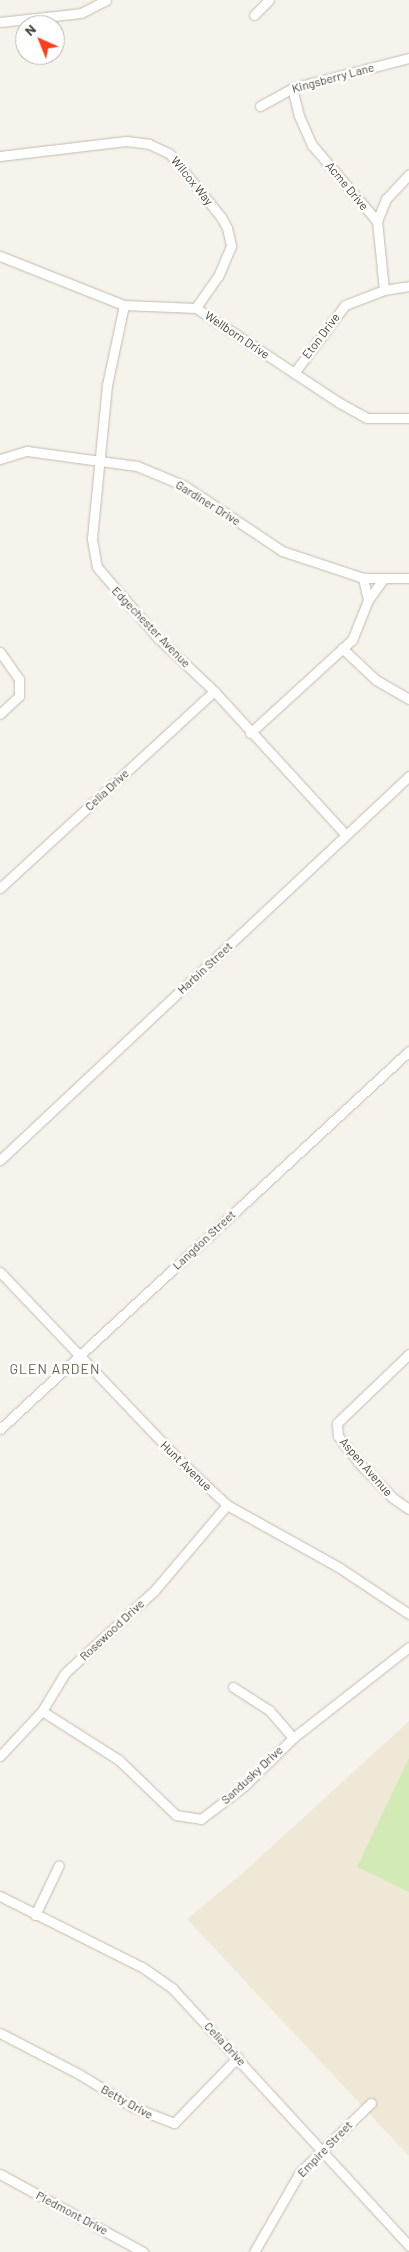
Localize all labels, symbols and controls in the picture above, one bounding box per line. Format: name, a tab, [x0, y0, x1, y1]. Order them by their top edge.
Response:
north arrow	[15, 15, 65, 65]
text: N	[21, 20, 39, 39]
street label: Kingsberry Lane	[290, 60, 376, 96]
street label: Wilcox Way	[168, 154, 216, 208]
street label: Acme Drive	[323, 159, 371, 213]
street label: Wellborn Drive	[202, 308, 272, 362]
street label: Eton Drive	[299, 310, 343, 362]
street label: Gardiner Drive	[173, 477, 243, 529]
street label: Edgechester Avenue	[109, 584, 193, 670]
street label: Celia Drive	[82, 766, 132, 814]
street label: Harbin Street	[175, 939, 235, 997]
street label: Langdon Street	[170, 1207, 238, 1273]
district label: GLEN ARDEN	[8, 1361, 102, 1377]
street label: Aspen Avenue	[337, 1435, 395, 1499]
street label: Hunt Avenue	[157, 1438, 215, 1494]
street label: Rosewood Drive	[77, 1596, 147, 1664]
street label: Sandusky Drive	[218, 1743, 286, 1807]
street label: Celia Drive	[201, 2019, 249, 2069]
street label: Betty Drive	[98, 2082, 156, 2122]
street label: Empire Street	[295, 2118, 355, 2180]
street label: Piedmont Drive	[34, 2188, 110, 2238]

